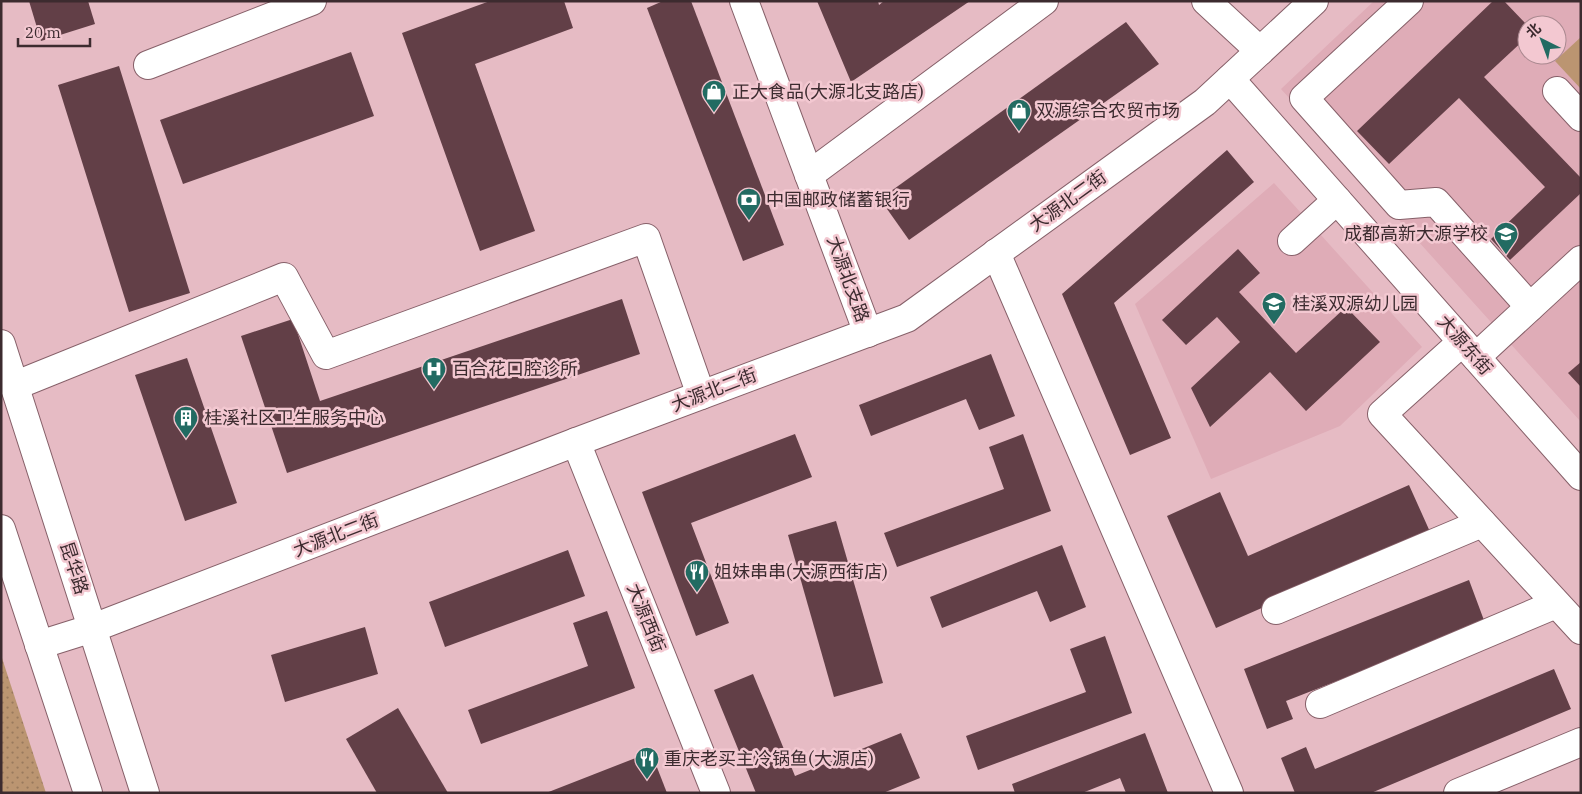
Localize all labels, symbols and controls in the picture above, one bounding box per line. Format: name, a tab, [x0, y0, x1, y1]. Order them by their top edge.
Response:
scale bar	[18, 15, 90, 47]
north arrow	[1517, 15, 1567, 65]
text: 北	[1522, 19, 1545, 42]
text: 20 m	[25, 23, 61, 42]
shop icon: 正大食品(大源北支路店)	[701, 79, 727, 113]
place label: 正大食品(大源北支路店)	[732, 80, 924, 103]
shop icon: 双源综合农贸市场	[1006, 98, 1032, 132]
place label: 双源综合农贸市场	[1036, 99, 1180, 122]
street label: 大源北二街	[1025, 165, 1111, 236]
bank icon: 中国邮政储蓄银行	[736, 187, 762, 221]
place label: 中国邮政储蓄银行	[766, 188, 910, 211]
school or university icon: 成都高新大源学校	[1493, 221, 1519, 255]
place label: 成都高新大源学校	[1344, 222, 1488, 245]
street label: 大源北支路	[822, 233, 875, 325]
school or university icon: 桂溪双源幼儿园	[1261, 291, 1287, 325]
place label: 桂溪双源幼儿园	[1292, 292, 1418, 315]
street label: 大源东街	[1433, 310, 1498, 379]
hospital icon: 百合花口腔诊所	[421, 356, 447, 390]
place label: 百合花口腔诊所	[452, 357, 578, 380]
street label: 大源北二街	[668, 363, 760, 416]
building icon: 桂溪社区卫生服务中心	[173, 405, 199, 439]
place label: 桂溪社区卫生服务中心	[204, 406, 384, 429]
street label: 大源北二街	[290, 508, 382, 561]
street label: 昆华路	[55, 539, 94, 597]
restaurant icon: 姐妹串串(大源西街店)	[684, 559, 710, 593]
place label: 姐妹串串(大源西街店)	[714, 560, 888, 583]
street label: 大源西街	[622, 580, 671, 655]
restaurant icon: 重庆老买主冷锅鱼(大源店)	[634, 746, 660, 780]
place label: 重庆老买主冷锅鱼(大源店)	[664, 747, 874, 770]

